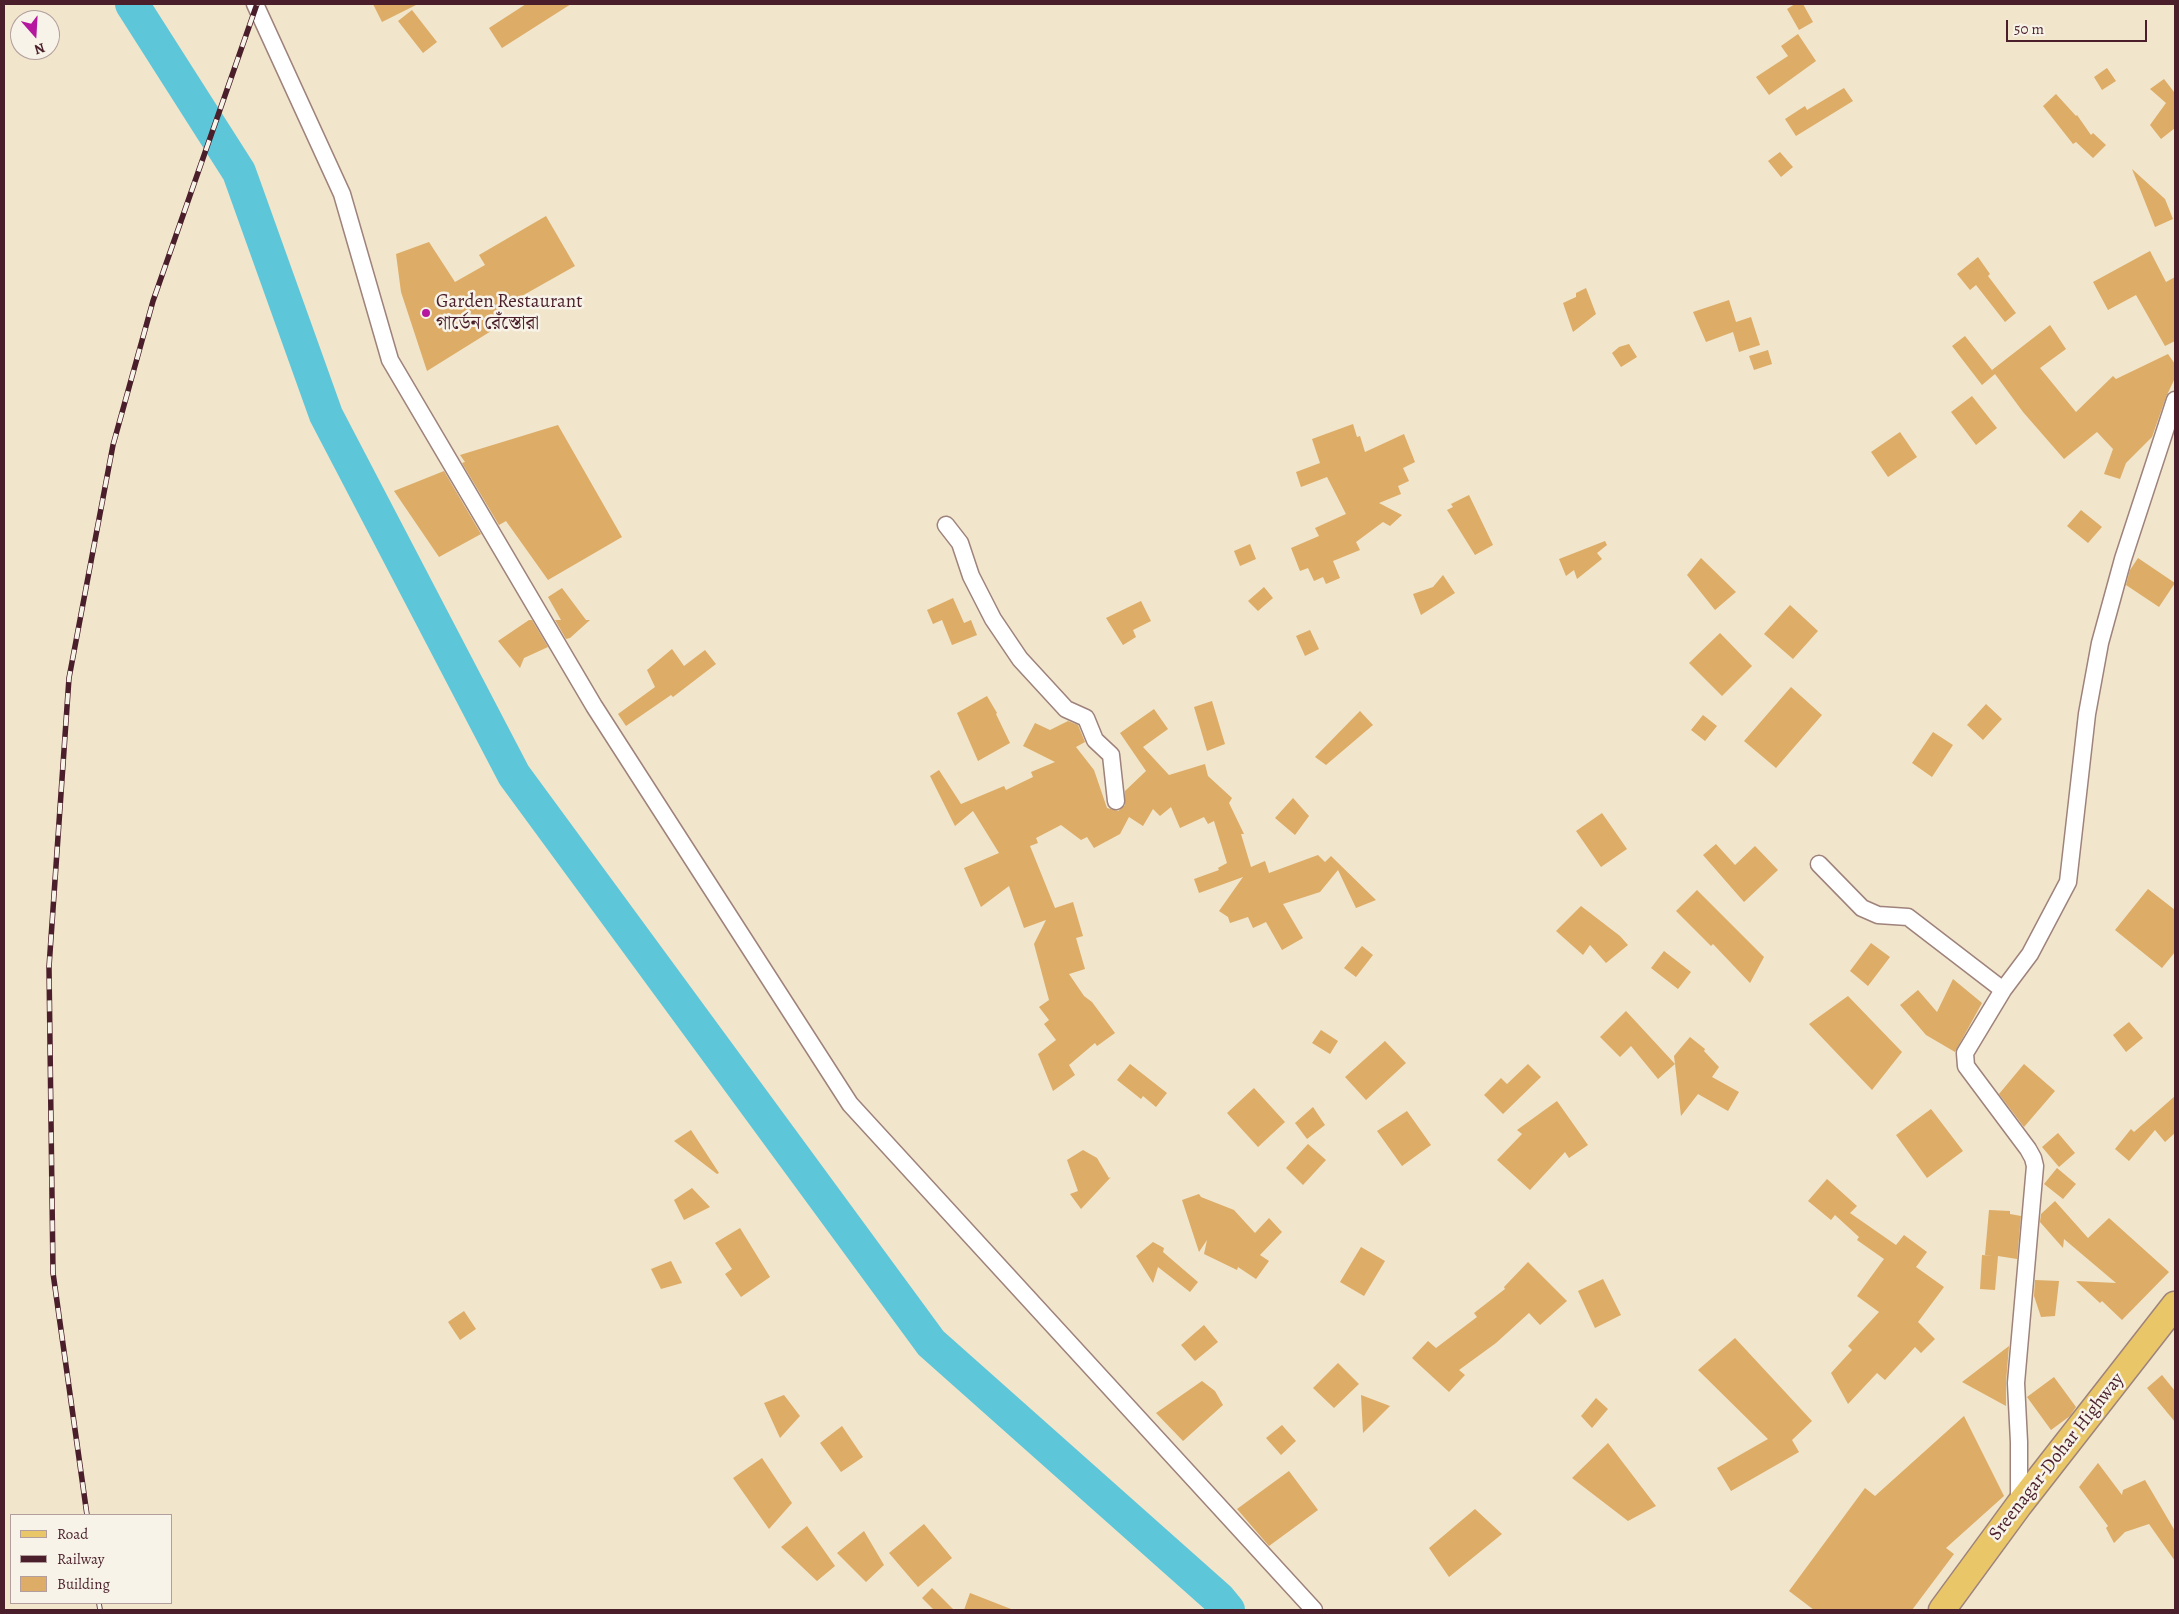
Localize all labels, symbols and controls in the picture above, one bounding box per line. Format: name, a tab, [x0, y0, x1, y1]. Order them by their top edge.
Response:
north arrow	[10, 10, 60, 60]
scale bar	[2009, 10, 2150, 42]
text: 50 m	[2014, 19, 2044, 39]
text: N	[32, 38, 48, 59]
place label: Garden Restaurant গার্ডেন রেঁস্তোরা	[436, 291, 583, 335]
marker: Garden Restaurant গার্ডেন রেঁস্তোরা	[420, 307, 432, 319]
street label: Sreenagar-Dohar Highway	[1984, 1369, 2130, 1545]
legend	[10, 1514, 172, 1604]
text: Road	[57, 1524, 88, 1544]
text: Railway	[57, 1549, 104, 1569]
text: Building	[57, 1574, 110, 1594]

